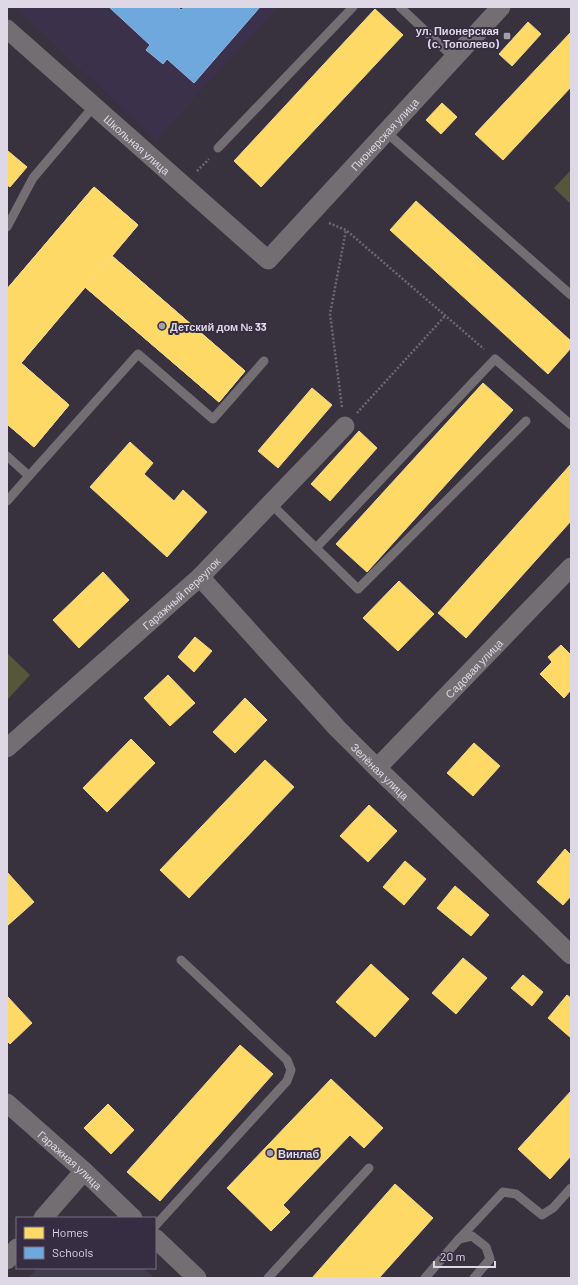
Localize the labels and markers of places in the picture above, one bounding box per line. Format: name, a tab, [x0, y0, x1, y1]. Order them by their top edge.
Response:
place label: ул. Пионерская (с. Тополево)	[416, 24, 499, 50]
marker: ул. Пионерская (с. Тополево)	[502, 31, 512, 41]
place label: Детский дом № 33	[170, 320, 267, 333]
marker: Детский дом № 33	[157, 321, 167, 331]
place label: Винлаб	[278, 1147, 319, 1160]
marker: Винлаб	[265, 1148, 275, 1158]

